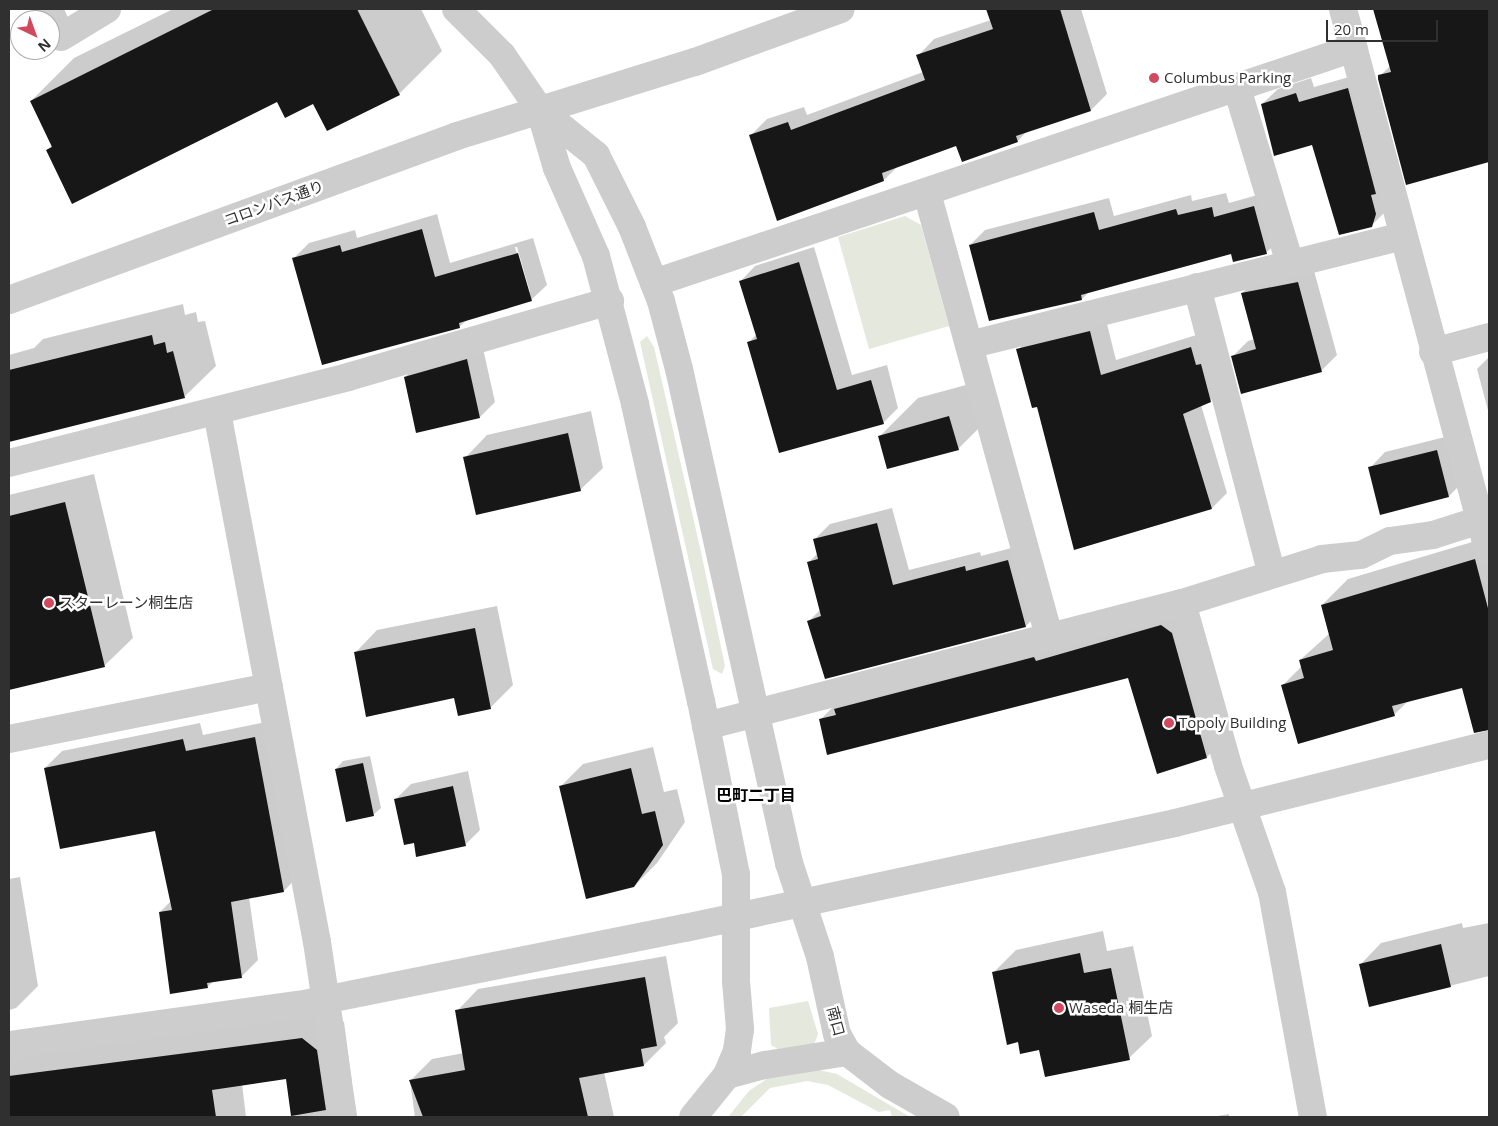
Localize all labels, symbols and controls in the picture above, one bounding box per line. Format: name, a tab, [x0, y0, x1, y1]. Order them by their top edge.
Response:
north arrow	[10, 10, 60, 60]
scale bar	[1328, 10, 1440, 42]
text: 20 m	[1334, 19, 1369, 39]
text: N	[34, 35, 55, 57]
place label: Columbus Parking	[1164, 69, 1291, 87]
marker: Columbus Parking	[1148, 72, 1160, 84]
street label: コロンバス通り	[222, 177, 326, 229]
place label: スターレーン桐生店	[59, 594, 194, 612]
marker: スターレーン桐生店	[43, 597, 55, 609]
place label: Topoly Building	[1179, 714, 1286, 732]
marker: Topoly Building	[1163, 717, 1175, 729]
district label: 巴町二丁目	[716, 785, 796, 805]
place label: Waseda 桐生店	[1069, 999, 1173, 1017]
marker: Waseda 桐生店	[1053, 1002, 1065, 1014]
street label: 南口	[823, 1004, 849, 1038]

